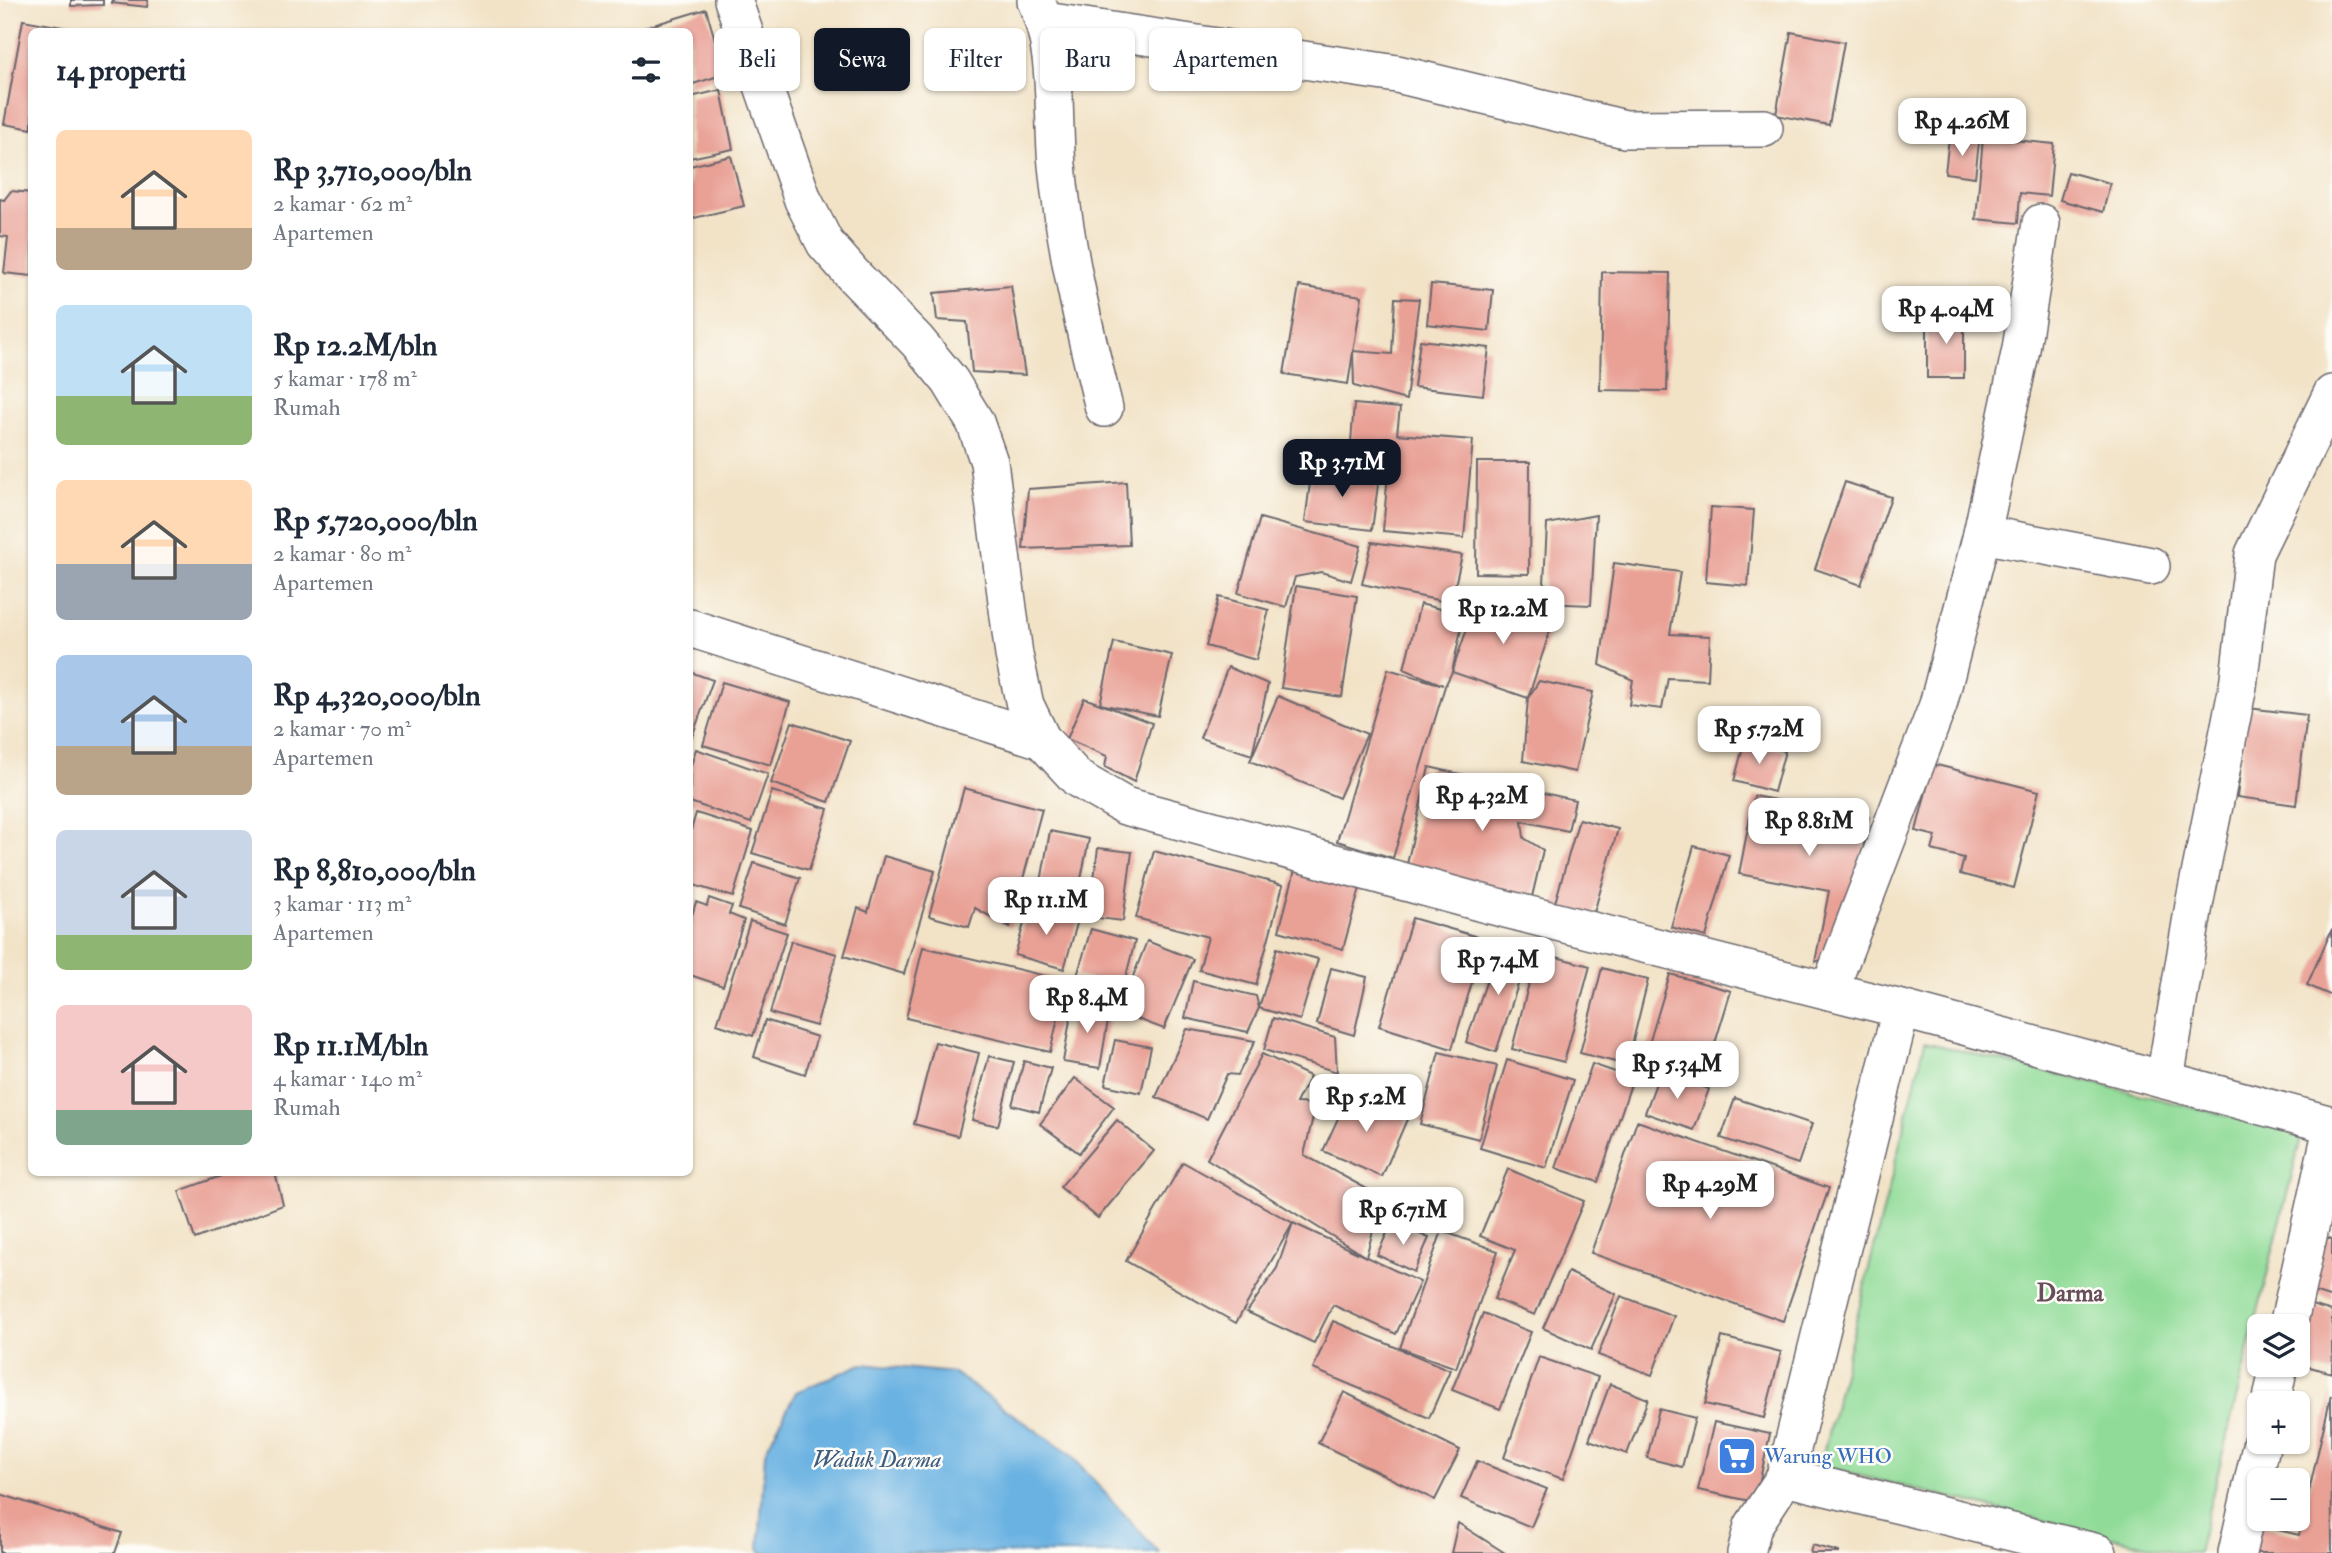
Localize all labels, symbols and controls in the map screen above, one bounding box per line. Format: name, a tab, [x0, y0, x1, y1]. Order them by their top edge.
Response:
chip: Beli	[714, 28, 800, 91]
chip: Sewa	[814, 28, 910, 91]
chip: Filter	[924, 28, 1026, 91]
chip: Baru	[1040, 28, 1135, 91]
chip: Apartemen	[1149, 28, 1302, 91]
icon: filters	[627, 51, 665, 89]
text: 14 properti	[56, 52, 186, 89]
pin: Rp 4.26M	[1890, 99, 2034, 158]
text: Rp 4.26M	[1914, 106, 2010, 135]
text: Rp 3,710,000/bln	[273, 152, 472, 189]
icon: home	[112, 158, 196, 242]
text: 2 kamar · 62 m²	[273, 189, 412, 218]
text: Apartemen	[273, 218, 374, 247]
pin: Rp 4.04M	[1874, 286, 2018, 346]
text: Rp 4.04M	[1898, 294, 1994, 323]
text: Rp 12.2M/bln	[273, 327, 437, 364]
icon: home	[112, 333, 196, 417]
text: 5 kamar · 178 m²	[273, 364, 417, 393]
text: Rumah	[273, 393, 341, 422]
pin: Rp 3.71M	[1270, 440, 1414, 499]
text: Rp 3.71M	[1299, 447, 1385, 476]
text: Rp 5,720,000/bln	[273, 502, 478, 539]
icon: home	[112, 508, 196, 592]
text: 2 kamar · 80 m²	[273, 539, 412, 568]
text: Apartemen	[273, 568, 374, 597]
pin: Rp 12.2M	[1431, 586, 1575, 646]
text: Rp 12.2M	[1457, 594, 1549, 623]
text: Rp 4,320,000/bln	[273, 677, 481, 714]
icon: home	[112, 683, 196, 767]
pin: Rp 5.72M	[1687, 706, 1831, 766]
text: 2 kamar · 70 m²	[273, 714, 411, 743]
text: Rp 5.72M	[1714, 714, 1804, 743]
text: Apartemen	[273, 743, 374, 772]
pin: Rp 4.32M	[1410, 774, 1554, 833]
text: Rp 4.32M	[1435, 781, 1529, 810]
pin: Rp 8.81M	[1737, 798, 1881, 858]
text: Rp 8.81M	[1764, 806, 1854, 835]
text: Rp 8,810,000/bln	[273, 852, 476, 889]
icon: home	[112, 858, 196, 942]
pin: Rp 11.1M	[974, 878, 1118, 937]
text: Rp 11.1M	[1004, 885, 1088, 914]
text: 3 kamar · 113 m²	[273, 889, 411, 918]
text: Apartemen	[273, 918, 374, 947]
pin: Rp 7.4M	[1433, 937, 1563, 997]
text: Rp 7.4M	[1457, 945, 1539, 974]
pin: Rp 8.4M	[1022, 976, 1152, 1035]
text: Rp 8.4M	[1045, 983, 1129, 1012]
text: Rp 11.1M/bln	[273, 1027, 428, 1064]
icon: home	[112, 1033, 196, 1117]
pin: Rp 5.34M	[1605, 1042, 1749, 1101]
text: Rp 5.34M	[1632, 1049, 1722, 1078]
text: 4 kamar · 140 m²	[273, 1064, 422, 1093]
pin: Rp 5.2M	[1301, 1074, 1431, 1134]
text: Rp 5.2M	[1325, 1082, 1407, 1111]
text: Rumah	[273, 1093, 341, 1122]
pin: Rp 4.29M	[1638, 1162, 1782, 1221]
text: Rp 4.29M	[1662, 1169, 1758, 1198]
pin: Rp 6.71M	[1331, 1188, 1475, 1247]
text: Rp 6.71M	[1358, 1195, 1448, 1224]
district label: Darma	[2037, 1278, 2105, 1309]
map controls	[2247, 1314, 2310, 1531]
button: layers	[2247, 1314, 2310, 1377]
button: +	[2247, 1391, 2310, 1454]
supermarket icon: Warung WHO	[1716, 1435, 1758, 1477]
place label: Warung WHO	[1763, 1443, 1892, 1470]
water label: Waduk Darma	[813, 1445, 942, 1474]
button: −	[2247, 1468, 2310, 1531]

